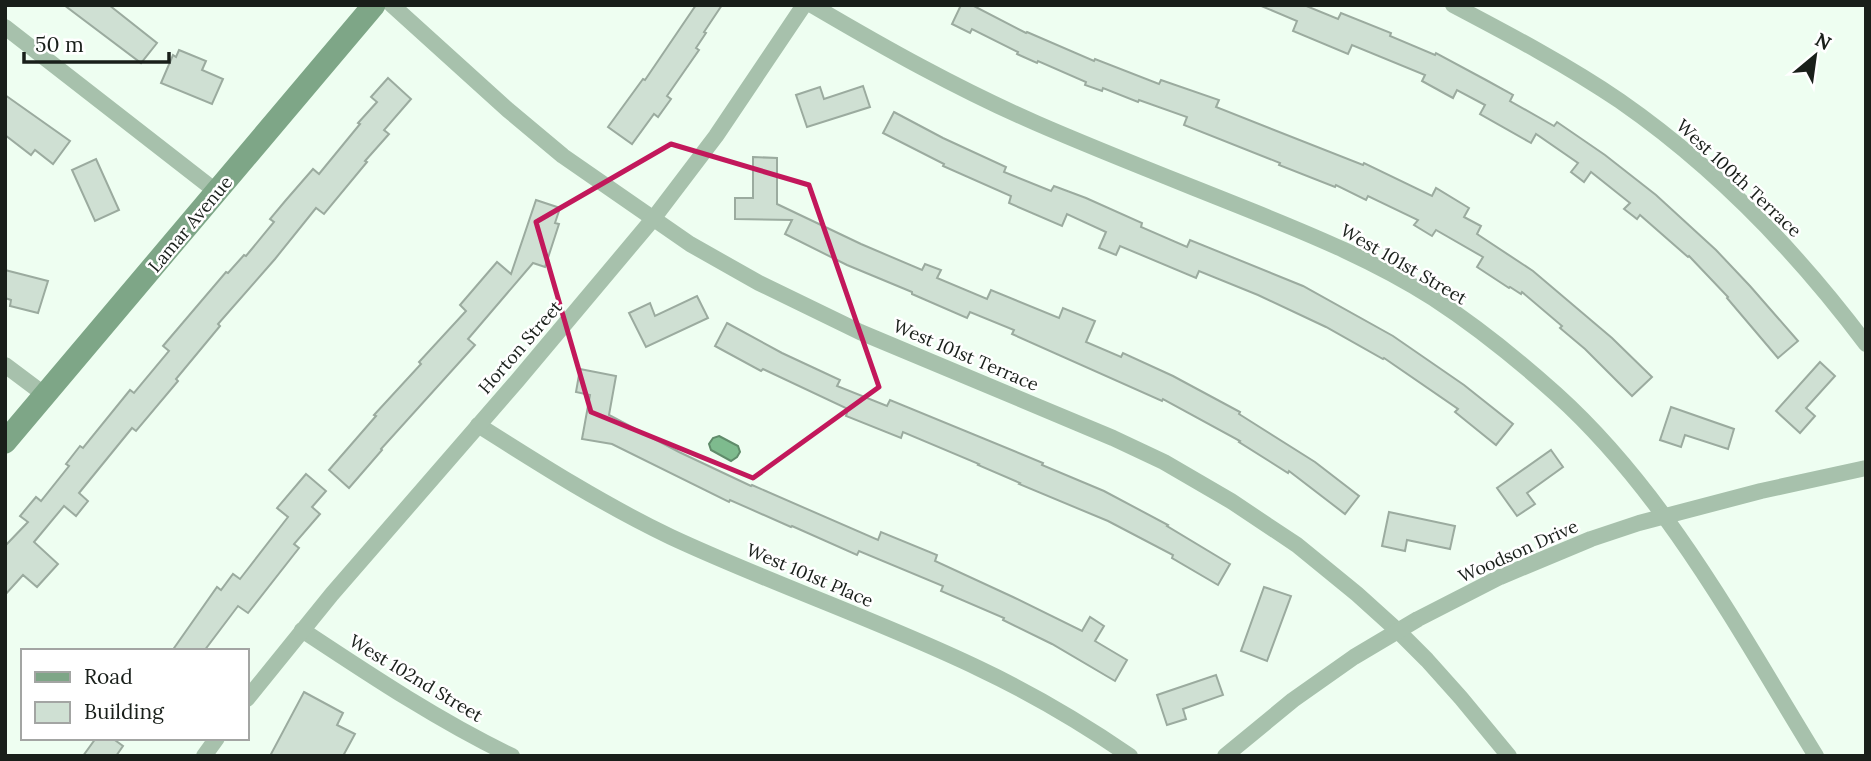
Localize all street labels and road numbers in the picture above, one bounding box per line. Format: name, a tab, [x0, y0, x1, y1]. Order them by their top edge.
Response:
street label: West 100th Terrace	[1672, 114, 1807, 242]
street label: Lamar Avenue	[143, 171, 237, 277]
street label: West 101st Street	[1337, 218, 1471, 310]
street label: Horton Street	[473, 296, 567, 398]
street label: West 101st Terrace	[890, 314, 1042, 396]
street label: Woodson Drive	[1455, 514, 1582, 588]
street label: West 101st Place	[743, 538, 877, 612]
street label: West 102nd Street	[345, 629, 487, 727]

